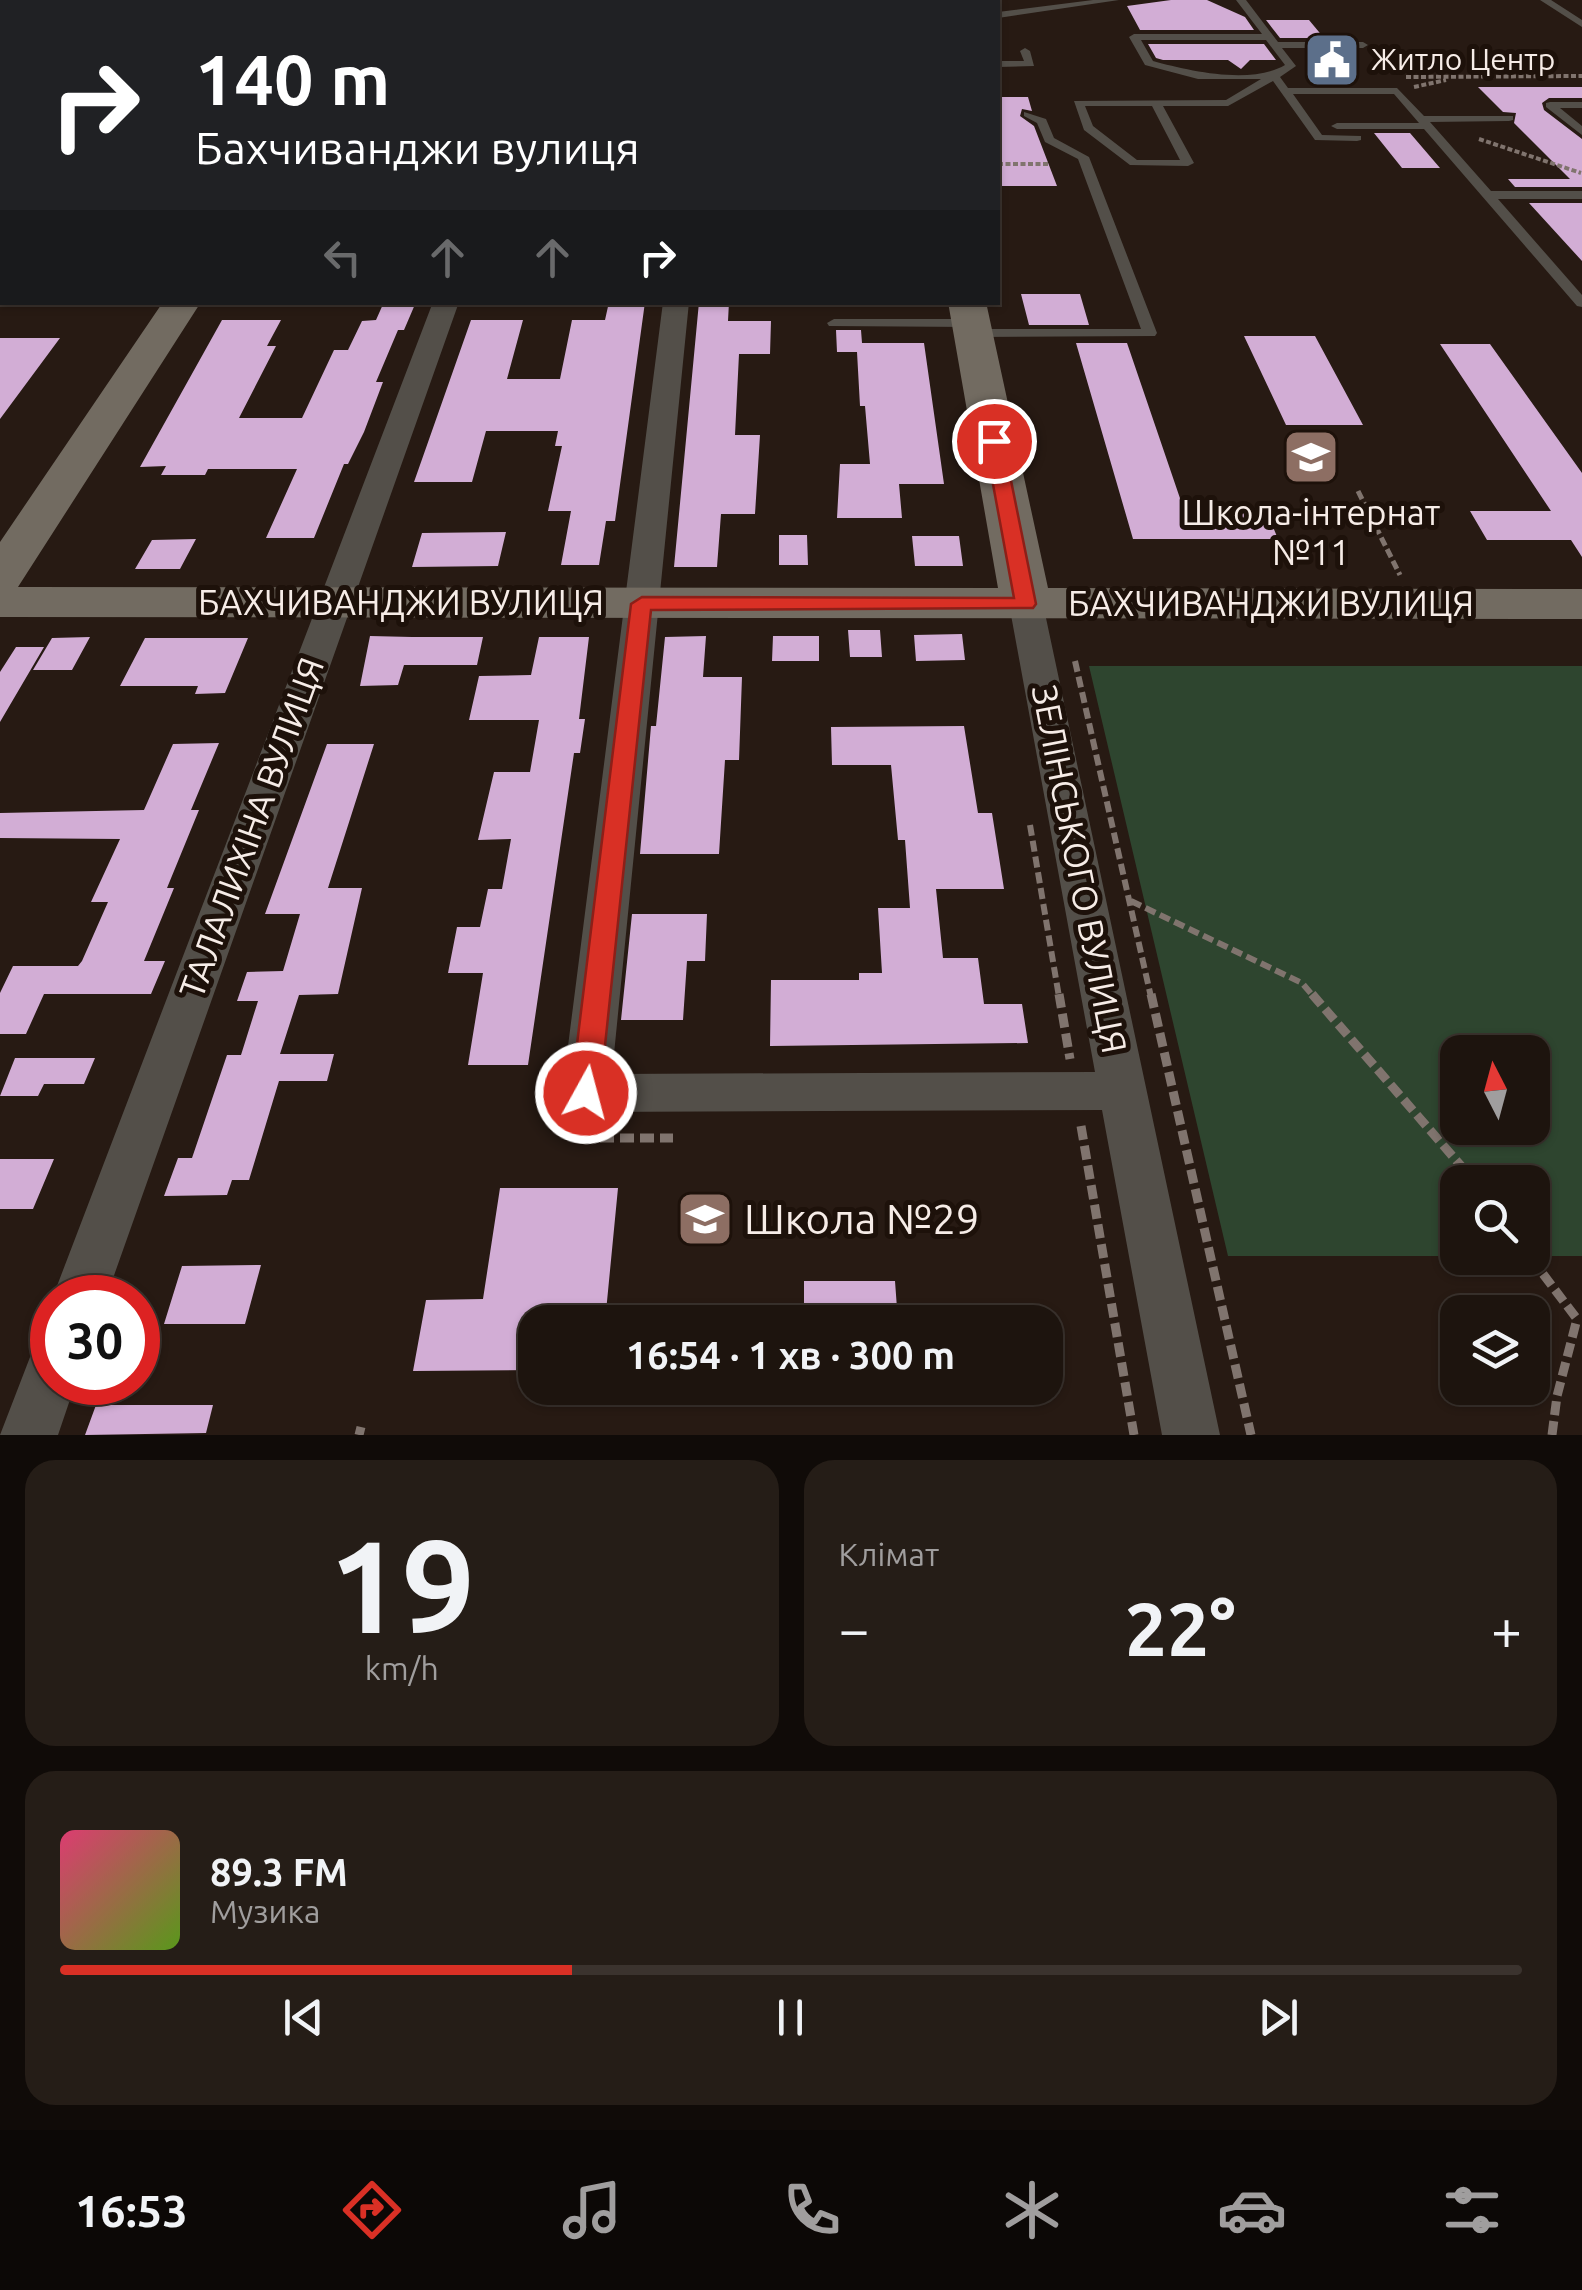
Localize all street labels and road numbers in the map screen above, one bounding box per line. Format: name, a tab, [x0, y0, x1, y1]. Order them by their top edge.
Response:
street label: БАХЧИВАНДЖИ ВУЛИЦЯ	[198, 582, 604, 622]
street label: БАХЧИВАНДЖИ ВУЛИЦЯ	[1068, 583, 1474, 623]
street label: ТАЛАЛИХІНА ВУЛИЦЯ	[171, 652, 331, 1003]
street label: ЗЕЛІНСЬКОГО ВУЛИЦЯ	[1025, 681, 1135, 1056]

